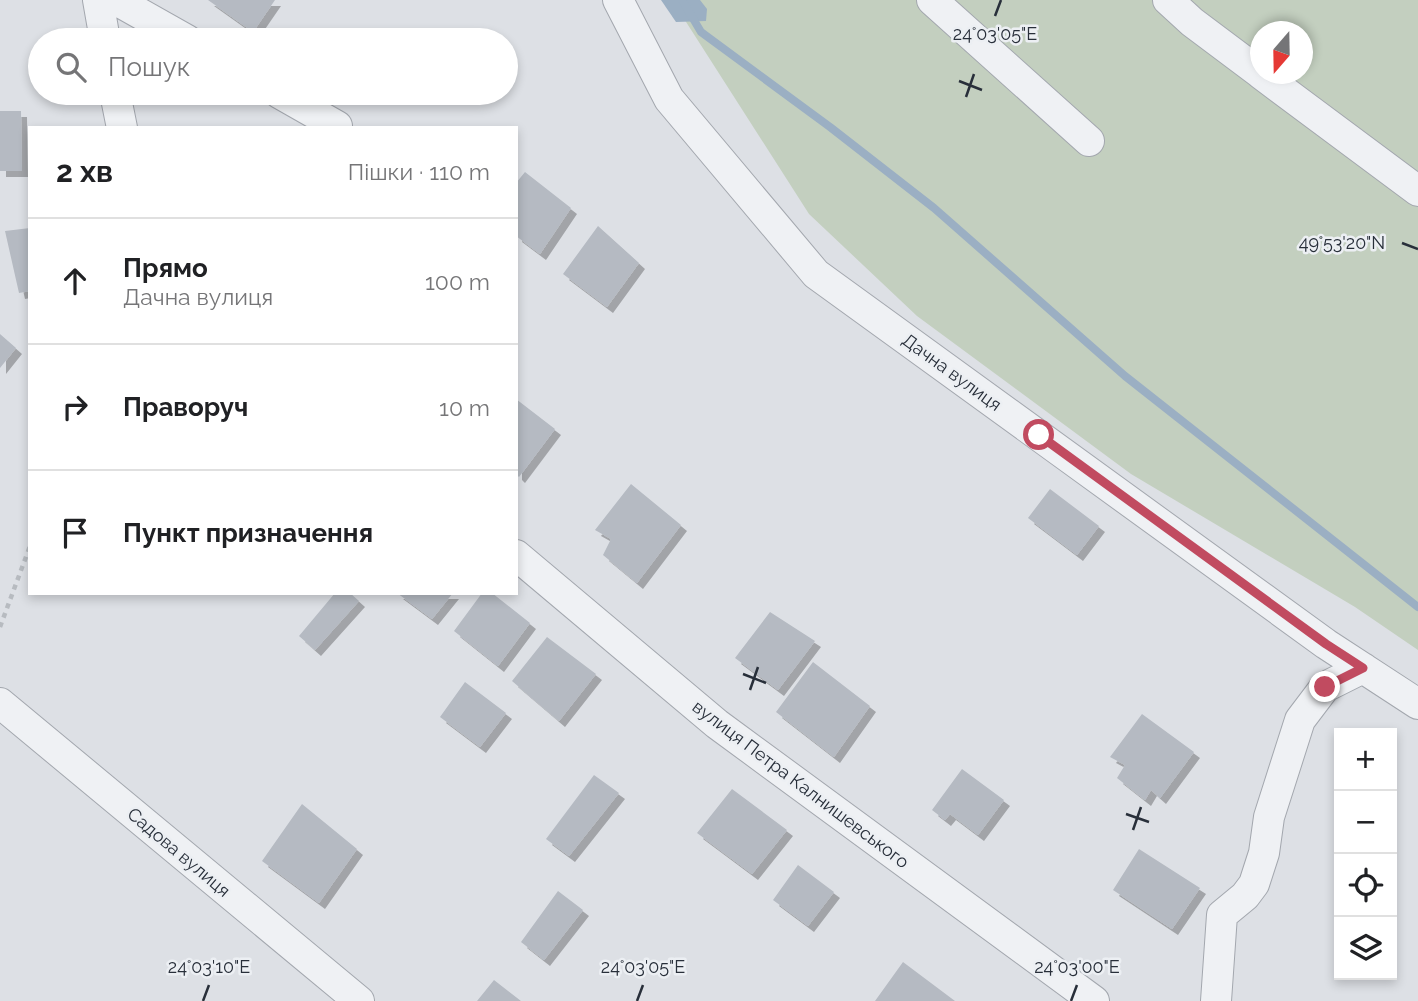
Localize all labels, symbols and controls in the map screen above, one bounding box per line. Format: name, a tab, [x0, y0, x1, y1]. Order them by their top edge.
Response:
north arrow	[1250, 21, 1313, 84]
text: 24°03'05"E	[953, 23, 1037, 44]
search box	[28, 28, 518, 105]
icon: search	[52, 48, 90, 86]
text: Пошук	[108, 52, 190, 82]
text: 2 хв	[56, 154, 113, 189]
text: Пішки · 110 m	[348, 158, 490, 185]
text: 49°53'20"N	[1299, 232, 1385, 253]
text: Прямо	[123, 253, 208, 283]
icon: ahead	[56, 262, 94, 300]
text: 100 m	[425, 268, 490, 295]
text: Дачна вулиця	[123, 283, 273, 310]
street label: Дачна вулиця	[898, 329, 1006, 415]
icon: right	[56, 388, 94, 426]
text: Праворуч	[123, 392, 248, 422]
text: 10 m	[439, 394, 490, 421]
route start	[1023, 419, 1054, 450]
icon: arrive	[56, 514, 94, 552]
text: Пункт призначення	[123, 518, 373, 548]
route end	[1309, 671, 1340, 702]
street label: вулиця Петра Калнишевського	[689, 696, 914, 872]
map controls	[1334, 728, 1397, 980]
button: +	[1334, 728, 1397, 791]
button: −	[1334, 791, 1397, 854]
street label: Садова вулиця	[123, 803, 235, 901]
button: locate	[1334, 854, 1397, 917]
button: layers	[1334, 917, 1397, 980]
text: 24°03'10"E	[168, 956, 250, 977]
text: 24°03'05"E	[601, 956, 685, 977]
text: 24°03'00"E	[1034, 956, 1120, 977]

